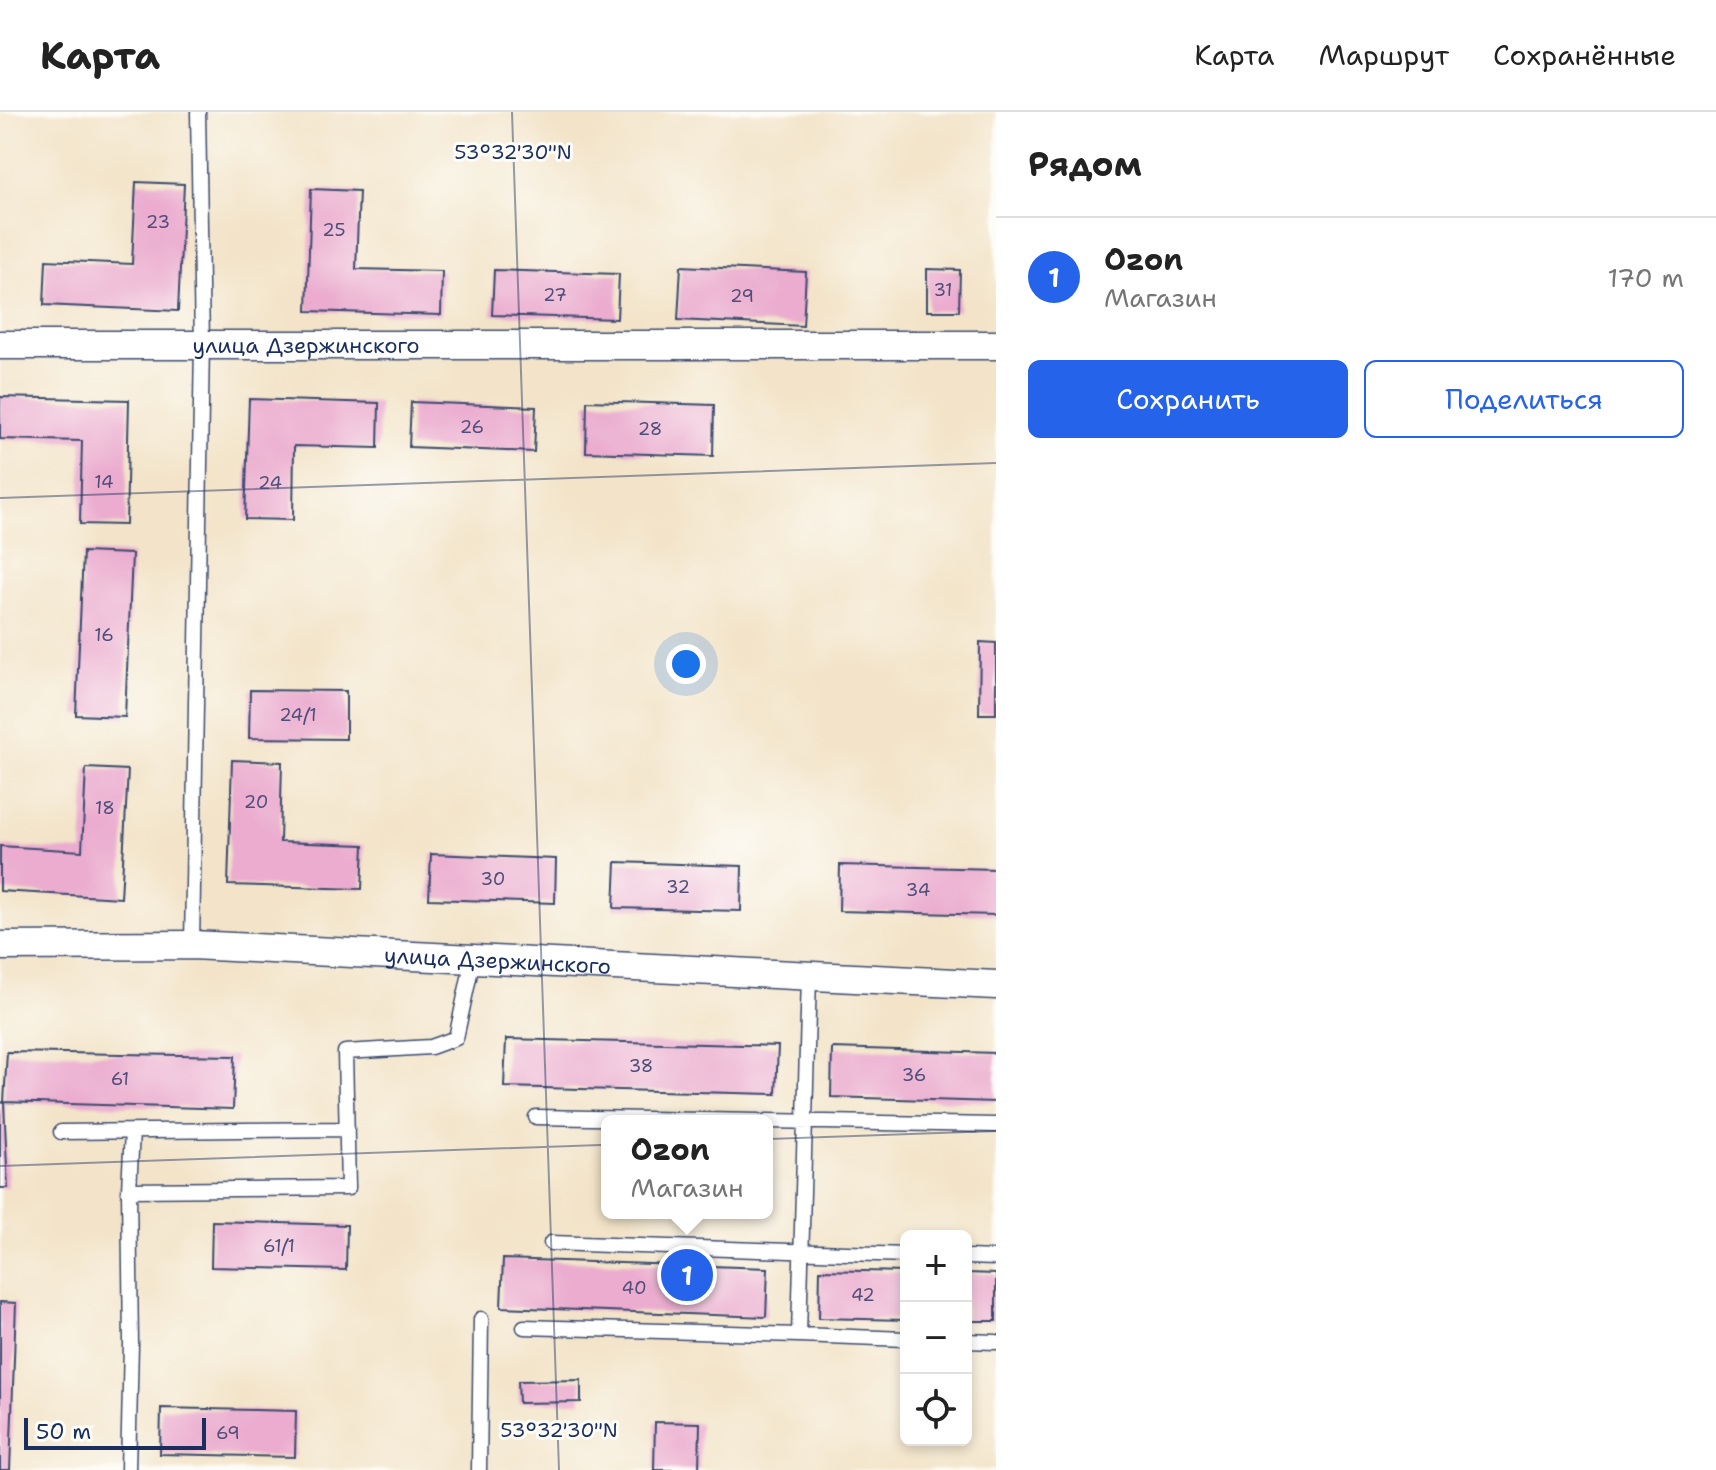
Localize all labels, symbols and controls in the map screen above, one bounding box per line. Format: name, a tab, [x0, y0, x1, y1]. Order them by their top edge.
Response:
text: Карта	[40, 30, 160, 81]
text: Карта	[1194, 36, 1274, 74]
text: Маршрут	[1318, 36, 1449, 74]
text: Сохранённые	[1493, 36, 1676, 74]
text: 53°32'30"N	[454, 139, 572, 165]
text: Рядом	[1028, 141, 1142, 187]
house number: 23	[146, 210, 170, 234]
house number: 25	[322, 218, 346, 242]
text: Ozon	[1104, 239, 1183, 280]
text: 1	[1048, 260, 1060, 295]
text: 170 m	[1607, 260, 1684, 295]
house number: 31	[933, 278, 953, 302]
text: Магазин	[1104, 280, 1217, 315]
house number: 27	[543, 283, 567, 307]
house number: 29	[730, 284, 754, 308]
street label: улица Дзержинского	[192, 331, 420, 360]
button: Сохранить	[1028, 360, 1348, 438]
button: Поделиться	[1364, 360, 1684, 438]
house number: 26	[460, 415, 484, 439]
house number: 28	[638, 417, 662, 441]
house number: 14	[94, 470, 114, 494]
house number: 24	[258, 471, 282, 495]
house number: 16	[94, 623, 114, 647]
your location	[666, 644, 706, 684]
house number: 24/1	[279, 703, 317, 727]
house number: 20	[244, 790, 268, 814]
house number: 18	[95, 796, 115, 820]
house number: 30	[481, 867, 505, 891]
house number: 32	[666, 875, 690, 899]
house number: 34	[906, 878, 930, 902]
street label: улица Дзержинского	[383, 941, 612, 981]
house number: 38	[629, 1054, 653, 1078]
house number: 36	[902, 1063, 926, 1087]
house number: 61	[111, 1067, 129, 1091]
popup	[601, 1115, 773, 1219]
text: Ozon	[631, 1129, 710, 1170]
text: Магазин	[631, 1170, 743, 1205]
map controls	[900, 1230, 972, 1446]
button: +	[900, 1230, 972, 1302]
house number: 61/1	[263, 1234, 295, 1258]
pin: 1	[661, 1245, 713, 1305]
house number: 40	[621, 1276, 647, 1300]
house number: 42	[851, 1283, 875, 1307]
button: −	[900, 1302, 972, 1374]
button: locate	[900, 1374, 972, 1446]
scale bar	[24, 1414, 206, 1450]
text: 50 m	[36, 1417, 91, 1446]
text: 53°32'30"N	[500, 1417, 618, 1443]
house number: 69	[216, 1421, 240, 1445]

